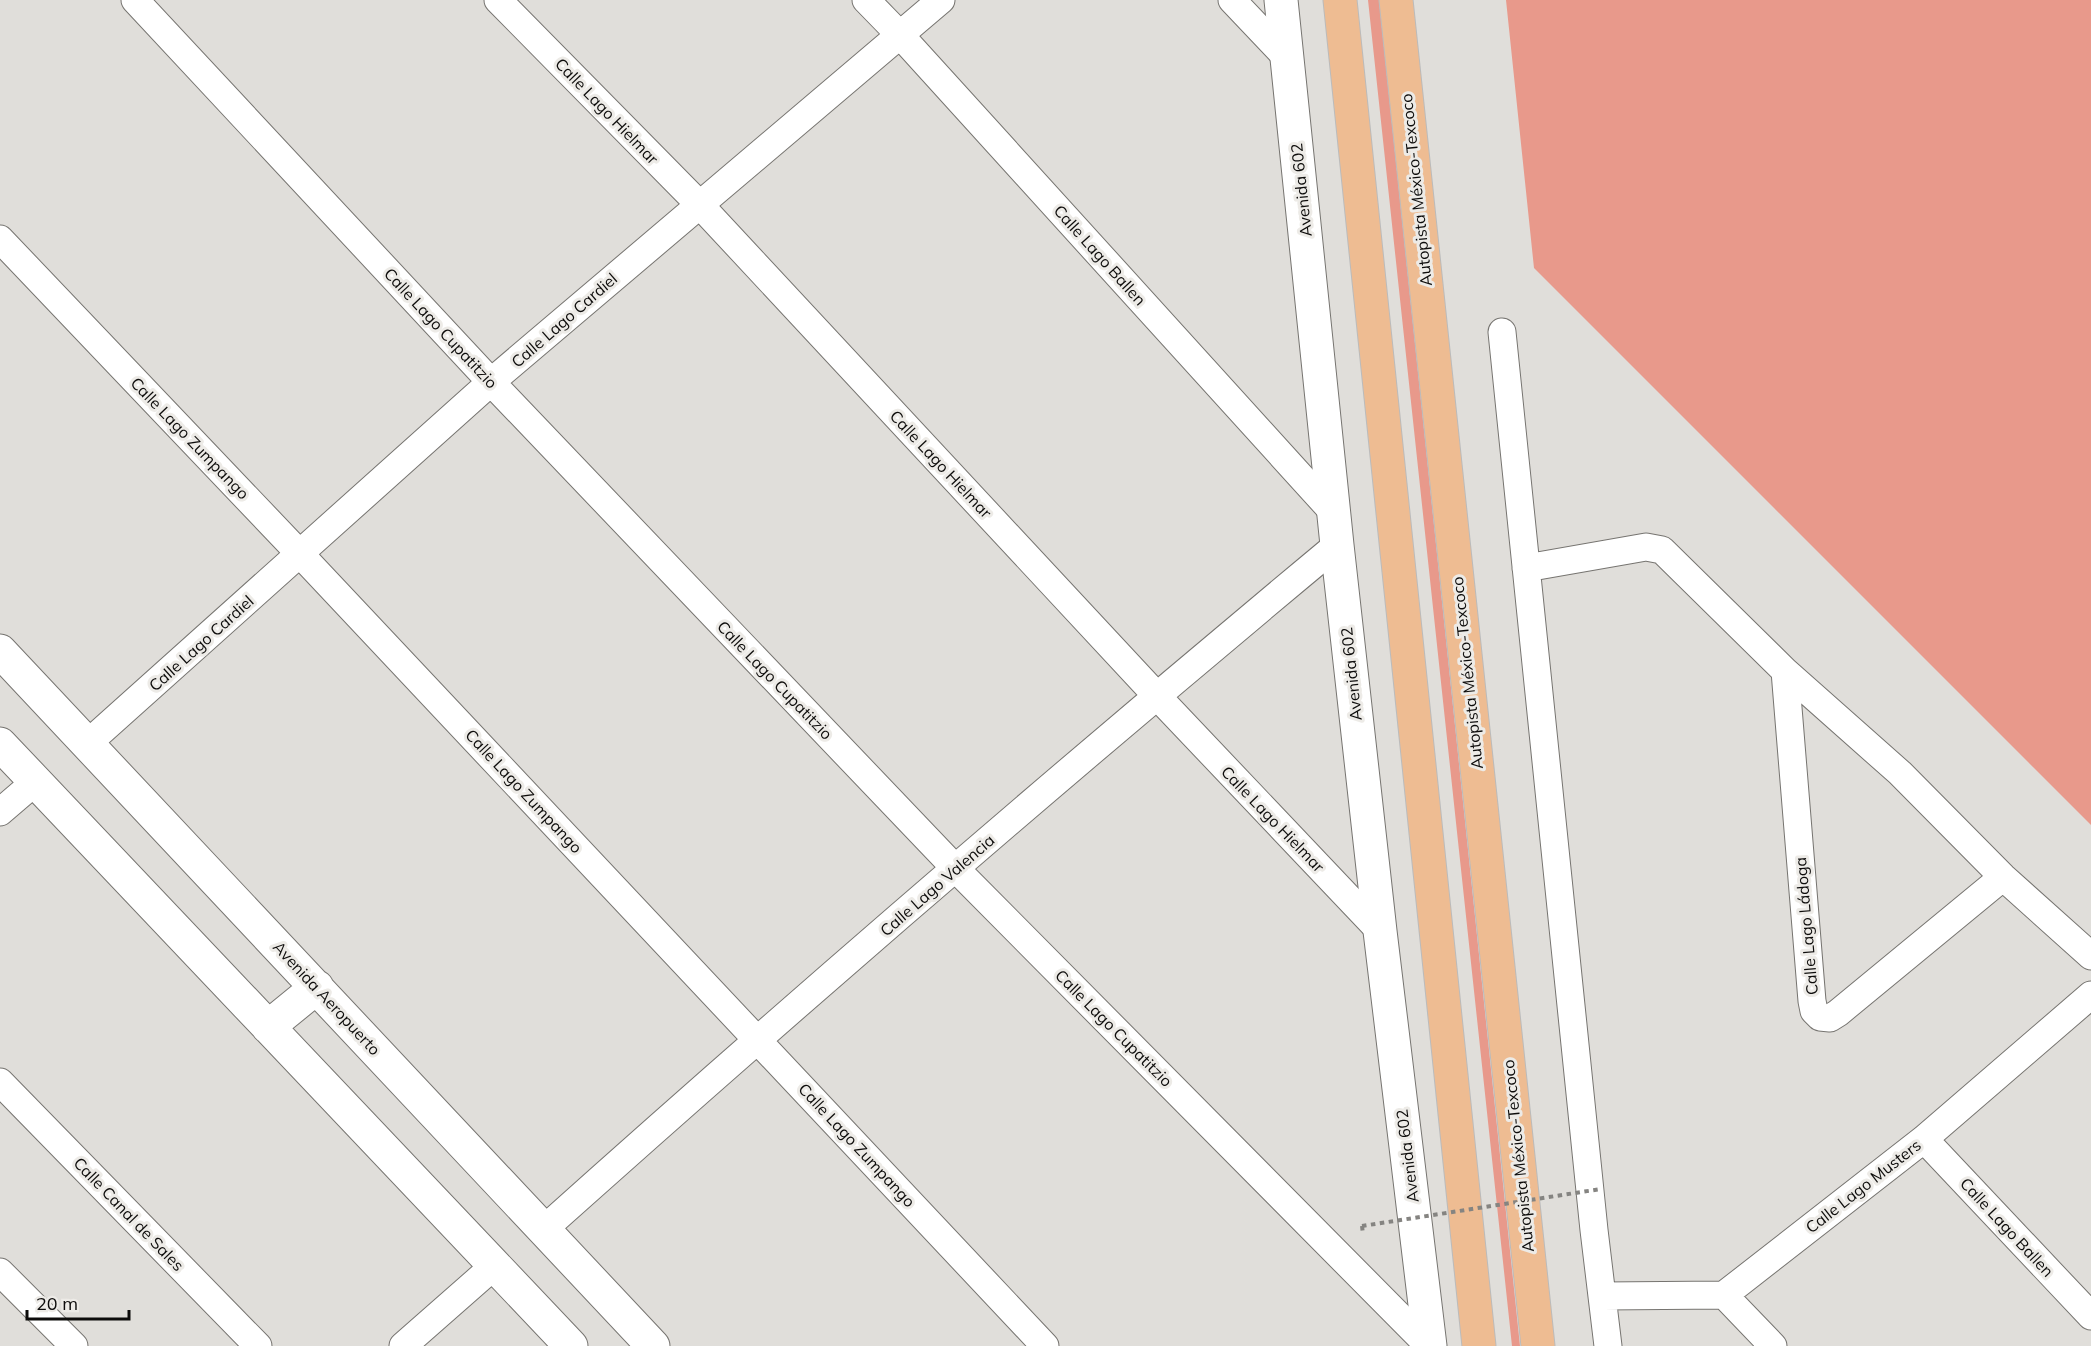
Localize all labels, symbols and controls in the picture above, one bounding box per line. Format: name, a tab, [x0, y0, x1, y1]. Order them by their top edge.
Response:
street label: Calle Lago Hielmar	[551, 54, 663, 168]
street label: Autopista México-Texcoco	[1396, 93, 1436, 287]
street label: Avenida 602	[1286, 142, 1316, 238]
street label: Calle Lago Ballen	[1050, 201, 1150, 309]
street label: Calle Lago Cupatitzio	[380, 264, 502, 392]
street label: Calle Lago Cardiel	[507, 269, 621, 371]
street label: Calle Lago Zumpango	[127, 373, 253, 503]
street label: Calle Lago Hielmar	[886, 406, 996, 522]
street label: Autopista México-Texcoco	[1447, 576, 1487, 770]
street label: Calle Lago Cardiel	[145, 591, 257, 695]
street label: Calle Lago Cupatitzio	[713, 616, 837, 744]
street label: Avenida 602	[1336, 626, 1366, 722]
street label: Calle Lago Zumpango	[461, 725, 587, 857]
street label: Calle Lago Hielmar	[1217, 762, 1329, 876]
street label: Calle Lago Valencia	[876, 830, 998, 940]
street label: Calle Lago Ládoga	[1790, 856, 1822, 996]
street label: Avenida Aeropuerto	[269, 937, 385, 1059]
street label: Calle Lago Cupatitzio	[1051, 965, 1177, 1091]
street label: Autopista México-Texcoco	[1498, 1059, 1538, 1253]
street label: Calle Lago Zumpango	[794, 1079, 920, 1211]
street label: Avenida 602	[1391, 1108, 1423, 1204]
street label: Calle Lago Musters	[1801, 1135, 1925, 1237]
street label: Calle Canal de Sales	[70, 1153, 189, 1275]
street label: Calle Lago Ballen	[1956, 1173, 2058, 1281]
scale bar	[27, 1283, 129, 1321]
text: 20 m	[36, 1292, 78, 1315]

